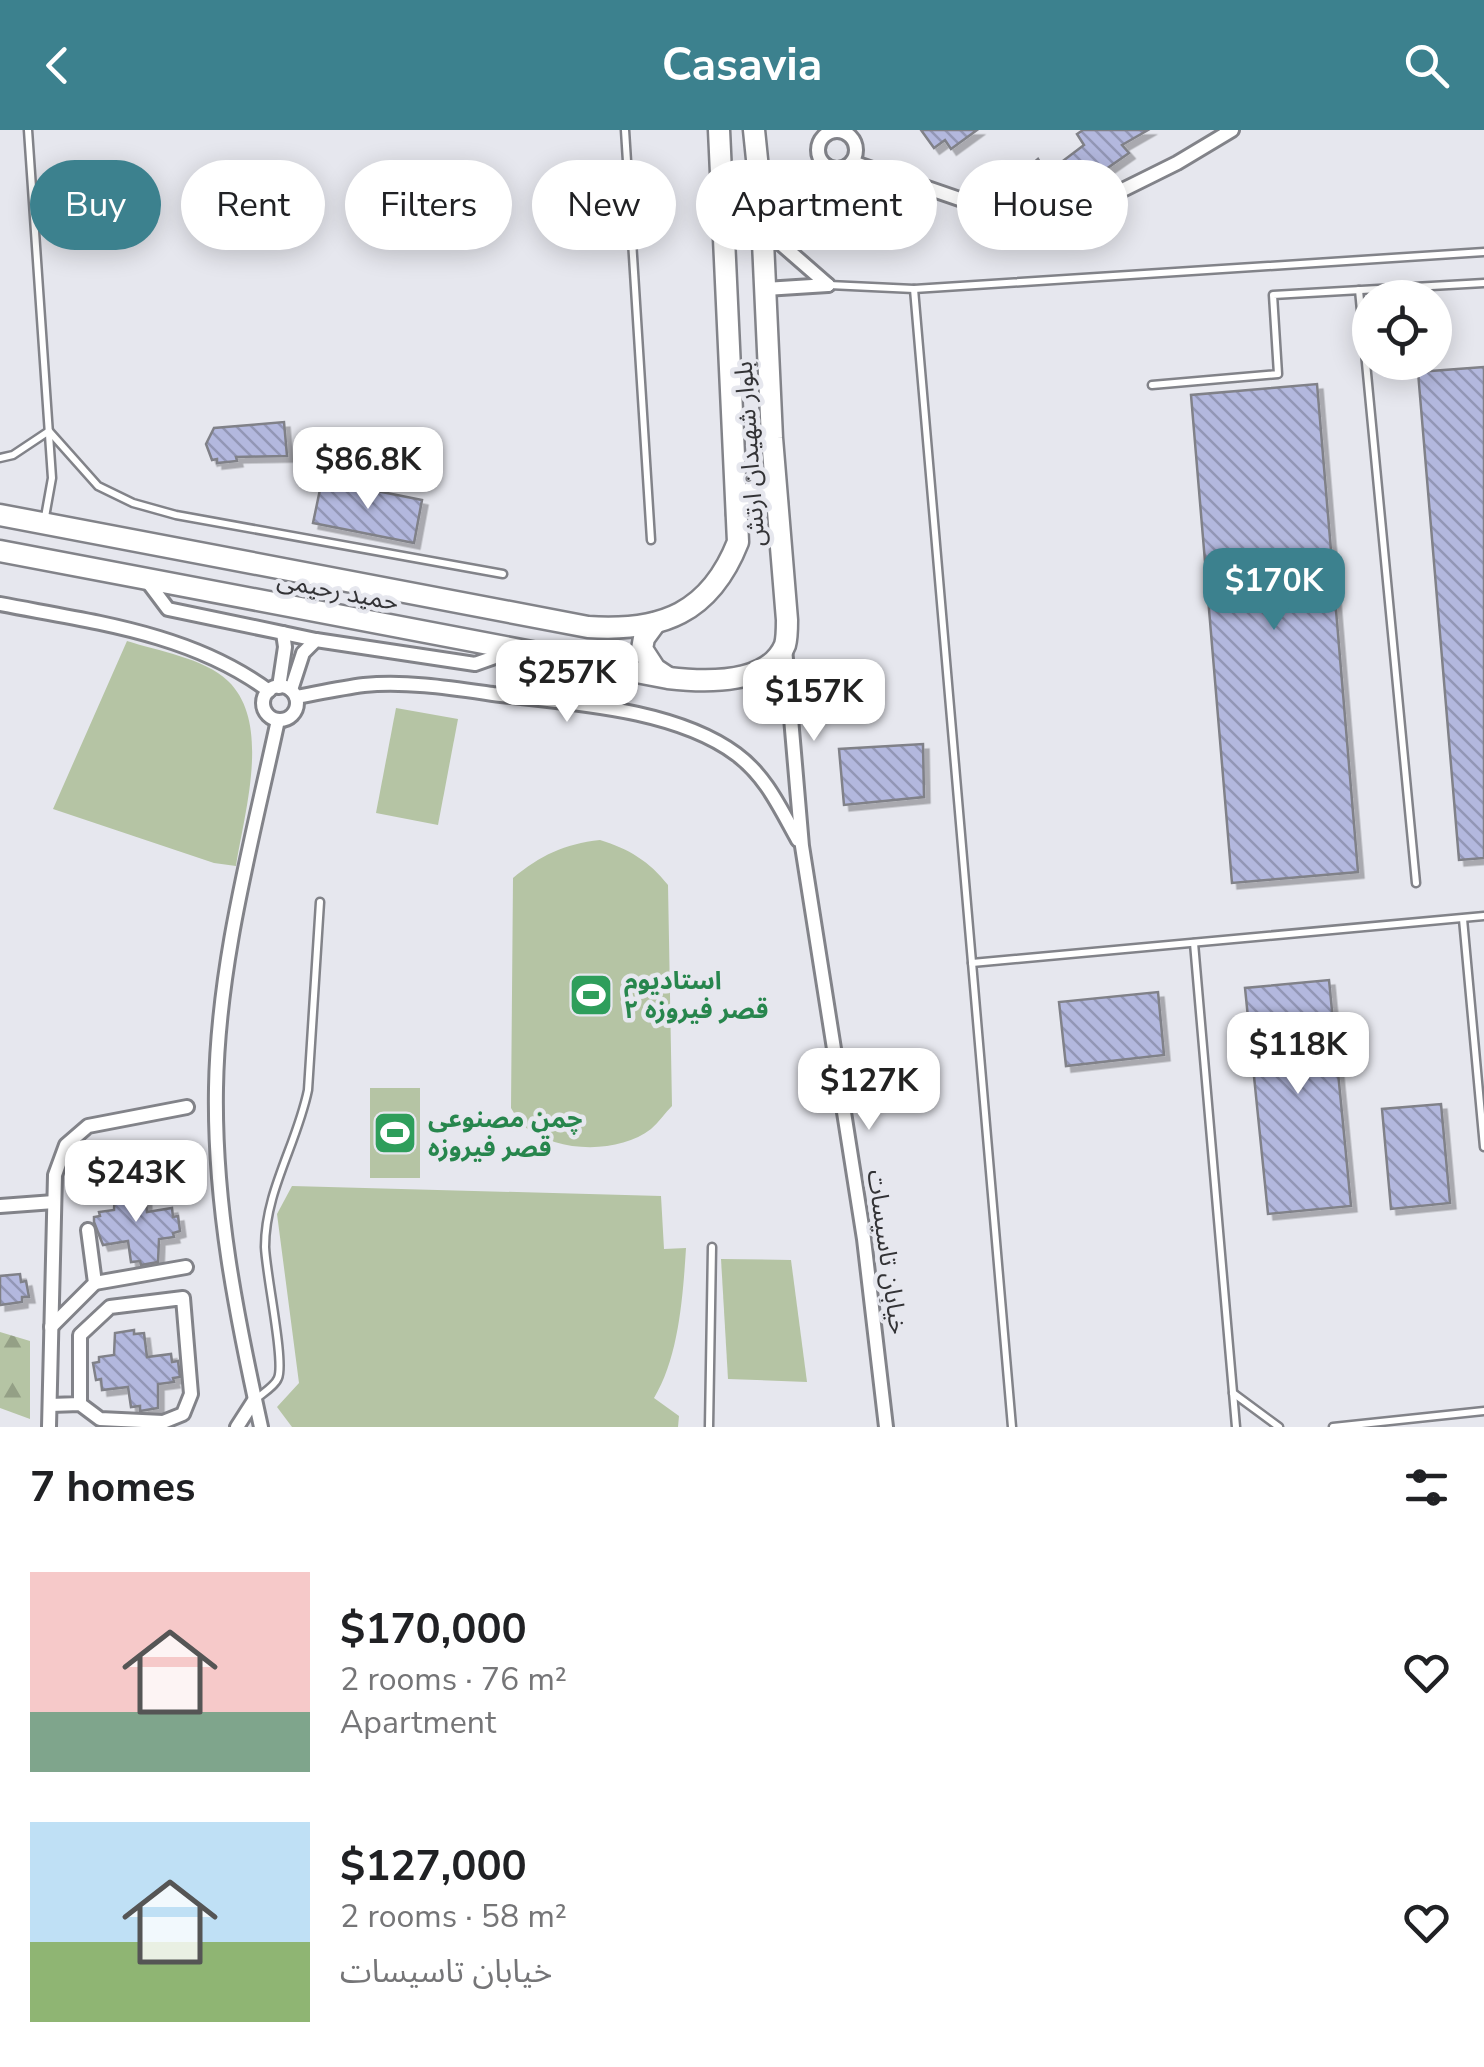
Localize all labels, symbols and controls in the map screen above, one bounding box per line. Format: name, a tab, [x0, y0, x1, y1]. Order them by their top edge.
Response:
text: Casavia	[662, 35, 822, 96]
icon: back	[30, 38, 85, 93]
icon: search	[1399, 38, 1454, 93]
chip: Buy	[30, 160, 161, 250]
chip: Rent	[181, 160, 325, 250]
chip: Filters	[345, 160, 512, 250]
chip: New	[532, 160, 676, 250]
chip: Apartment	[696, 160, 937, 250]
chip: House	[957, 160, 1128, 250]
map controls	[1352, 280, 1452, 380]
button: locate	[1352, 280, 1452, 380]
street label: بلوار شهیدان ارتش	[727, 360, 773, 548]
pin: $86.8K	[287, 427, 449, 512]
text: $86.8K	[315, 438, 421, 481]
pin: $170K	[1204, 548, 1344, 633]
text: $170K	[1225, 559, 1323, 602]
street label: حمید رحیمی	[274, 563, 402, 619]
pin: $257K	[497, 640, 637, 725]
text: $257K	[518, 651, 616, 694]
pin: $157K	[744, 659, 884, 744]
text: $157K	[765, 670, 863, 713]
place label: استادیوم قصر فیروزه ۲	[624, 964, 768, 1027]
sports icon: استادیوم قصر فیروزه ۲	[568, 972, 614, 1018]
pin: $118K	[1228, 1012, 1368, 1097]
text: $118K	[1249, 1023, 1347, 1066]
pin: $127K	[799, 1048, 939, 1133]
text: $127K	[820, 1059, 918, 1102]
place label: چمن مصنوعی قصر فیروزه	[428, 1102, 583, 1165]
sports icon: چمن مصنوعی قصر فیروزه	[372, 1110, 418, 1156]
pin: $243K	[66, 1140, 206, 1225]
text: $243K	[87, 1151, 185, 1194]
street label: خیابان تاسیسات	[859, 1167, 915, 1337]
text: 7 homes	[30, 1459, 195, 1516]
icon: filters	[1399, 1460, 1454, 1515]
text: $170,000	[340, 1601, 527, 1658]
icon: home	[110, 1612, 230, 1732]
icon: heart	[1399, 1645, 1454, 1700]
text: 2 rooms · 76 m²	[340, 1658, 567, 1701]
text: Apartment	[340, 1701, 496, 1744]
text: $127,000	[340, 1838, 527, 1895]
icon: home	[110, 1862, 230, 1982]
text: 2 rooms · 58 m²	[340, 1895, 567, 1938]
icon: heart	[1399, 1895, 1454, 1950]
text: خیابان تاسیسات	[340, 1950, 552, 1993]

